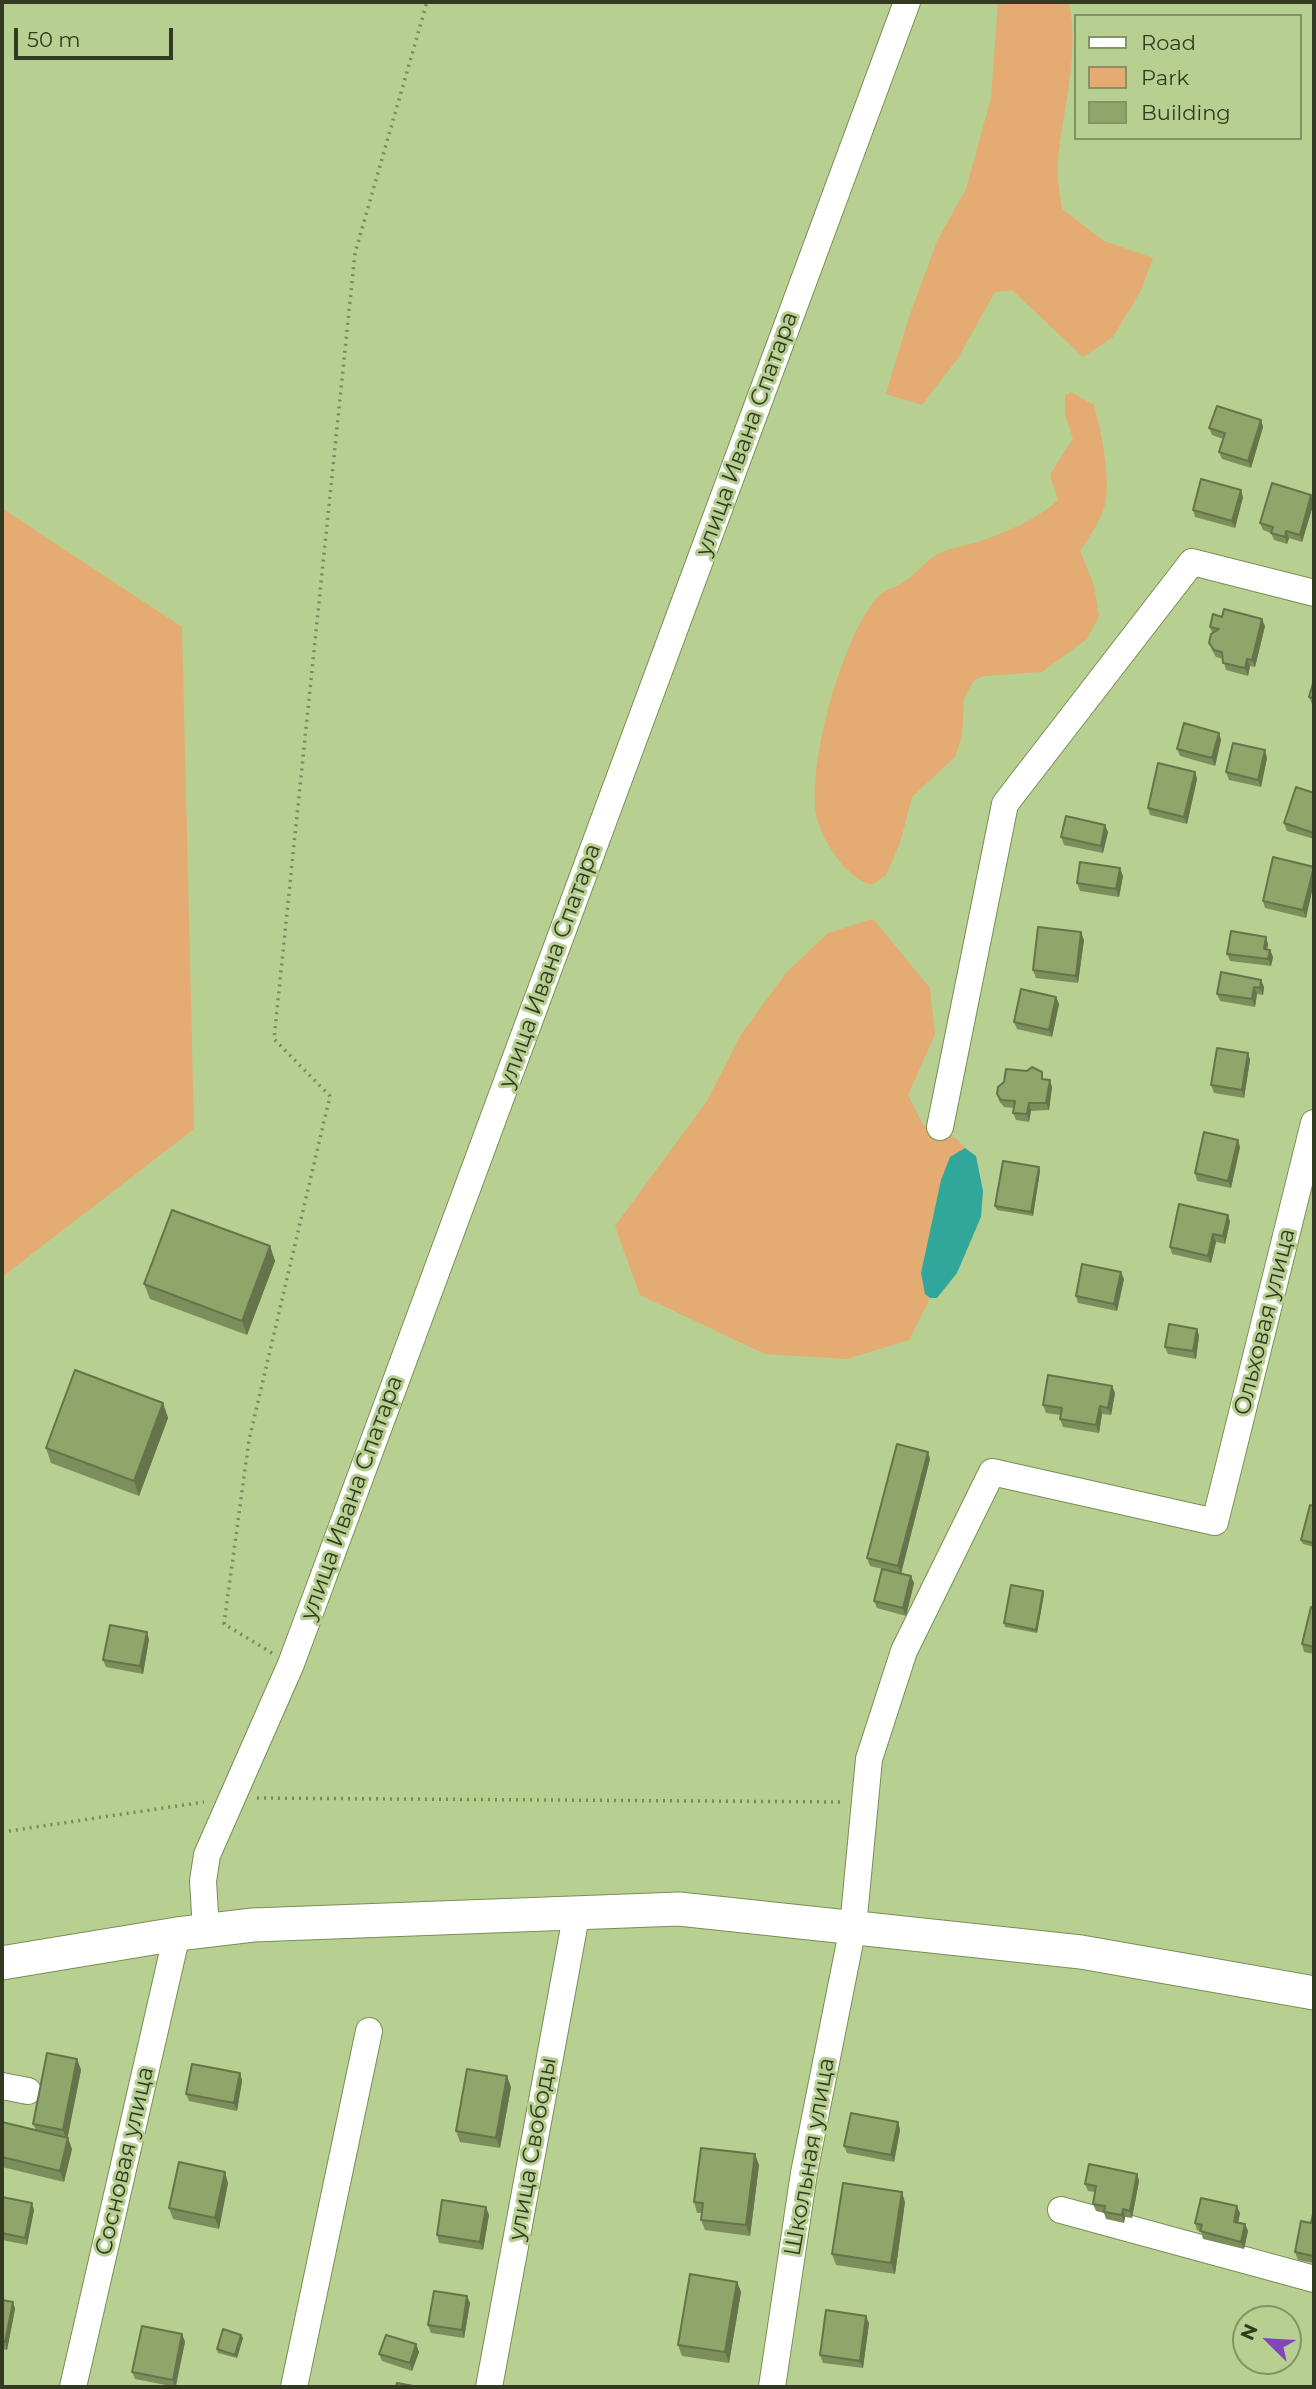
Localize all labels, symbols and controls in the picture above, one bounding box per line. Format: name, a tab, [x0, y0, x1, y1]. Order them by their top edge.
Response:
scale bar	[18, 14, 177, 58]
legend	[1074, 14, 1302, 140]
text: 50 m	[27, 27, 81, 52]
text: Road	[1141, 30, 1196, 55]
text: Park	[1141, 65, 1189, 90]
text: Building	[1141, 100, 1231, 125]
street label: улица Ивана Спатара	[690, 308, 804, 560]
street label: улица Ивана Спатара	[493, 840, 607, 1092]
street label: Ольховая улица	[1228, 1226, 1302, 1418]
street label: улица Ивана Спатара	[295, 1372, 409, 1624]
street label: улица Свободы	[503, 2055, 563, 2243]
street label: Школьная улица	[779, 2056, 841, 2258]
street label: Сосновая улица	[90, 2064, 160, 2258]
north arrow	[1232, 2305, 1302, 2375]
text: N	[1236, 2320, 1263, 2344]

